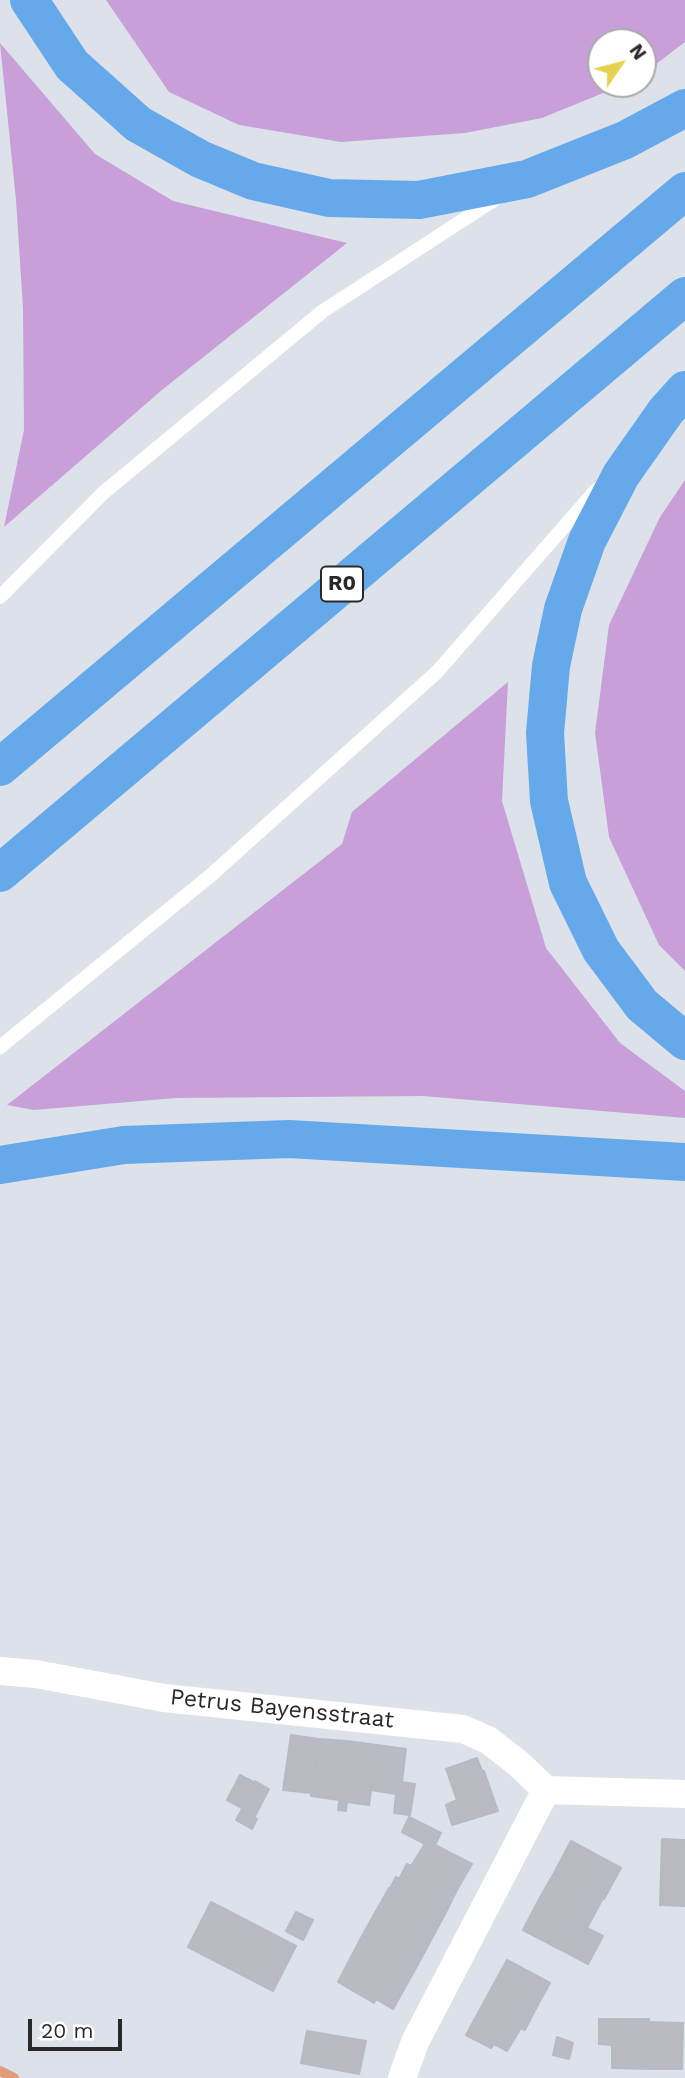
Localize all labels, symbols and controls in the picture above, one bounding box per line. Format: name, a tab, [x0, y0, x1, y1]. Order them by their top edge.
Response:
north arrow	[587, 28, 657, 98]
text: N	[625, 39, 651, 64]
road number: R0	[321, 566, 363, 602]
street label: Petrus Bayensstraat	[169, 1684, 395, 1734]
scale bar	[32, 2004, 126, 2048]
text: 20 m	[41, 2018, 93, 2043]

